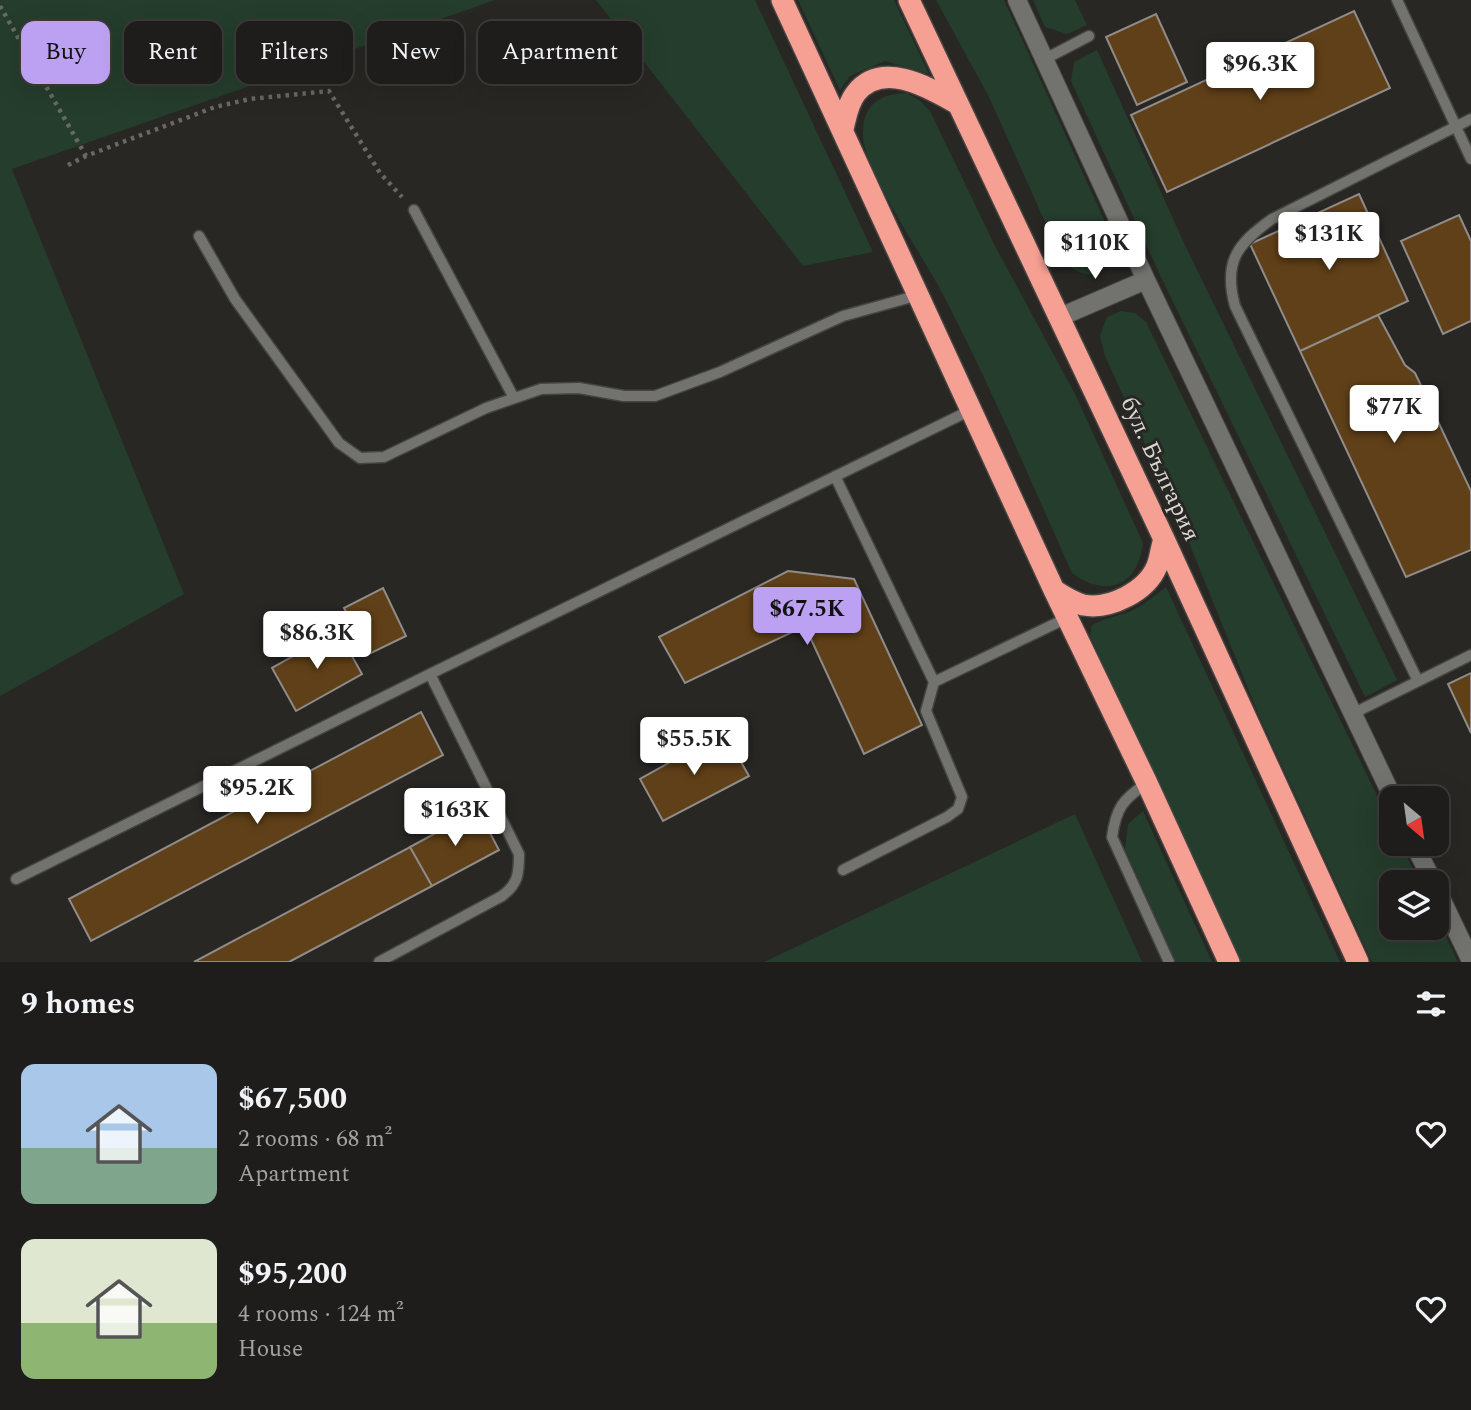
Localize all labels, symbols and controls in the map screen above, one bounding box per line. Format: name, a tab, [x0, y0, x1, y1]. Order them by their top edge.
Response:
chip: Buy	[21, 21, 110, 84]
chip: Rent	[124, 21, 222, 84]
chip: Filters	[236, 21, 353, 84]
chip: New	[367, 21, 464, 84]
chip: Apartment	[478, 21, 642, 84]
pin: $96.3K	[1203, 42, 1317, 102]
text: $96.3K	[1222, 47, 1298, 82]
pin: $131K	[1280, 212, 1378, 272]
text: $131K	[1294, 217, 1364, 252]
pin: $110K	[1046, 222, 1144, 281]
text: $110K	[1060, 226, 1130, 261]
pin: $77K	[1353, 386, 1435, 445]
text: $77K	[1366, 390, 1422, 425]
street label: бул. България	[1111, 391, 1209, 547]
pin: $67.5K	[750, 588, 864, 647]
text: $67.5K	[769, 592, 845, 627]
pin: $86.3K	[260, 612, 374, 671]
text: $86.3K	[279, 616, 355, 651]
pin: $55.5K	[637, 718, 751, 777]
text: $55.5K	[656, 722, 732, 757]
pin: $95.2K	[200, 766, 314, 826]
text: $95.2K	[219, 771, 295, 806]
north arrow	[1379, 786, 1449, 856]
map controls	[1379, 786, 1449, 940]
pin: $163K	[406, 788, 504, 848]
text: $163K	[420, 793, 490, 828]
button: layers	[1379, 870, 1449, 940]
text: 9 homes	[21, 981, 135, 1027]
icon: filters	[1412, 985, 1450, 1023]
text: $67,500	[238, 1076, 347, 1122]
icon: home	[77, 1092, 161, 1176]
icon: heart	[1412, 1115, 1450, 1153]
text: 2 rooms · 68 m²	[238, 1122, 392, 1157]
text: Apartment	[238, 1157, 350, 1192]
text: $95,200	[238, 1251, 347, 1297]
icon: home	[77, 1267, 161, 1351]
icon: heart	[1412, 1290, 1450, 1328]
text: 4 rooms · 124 m²	[238, 1297, 404, 1332]
text: House	[238, 1332, 303, 1367]

